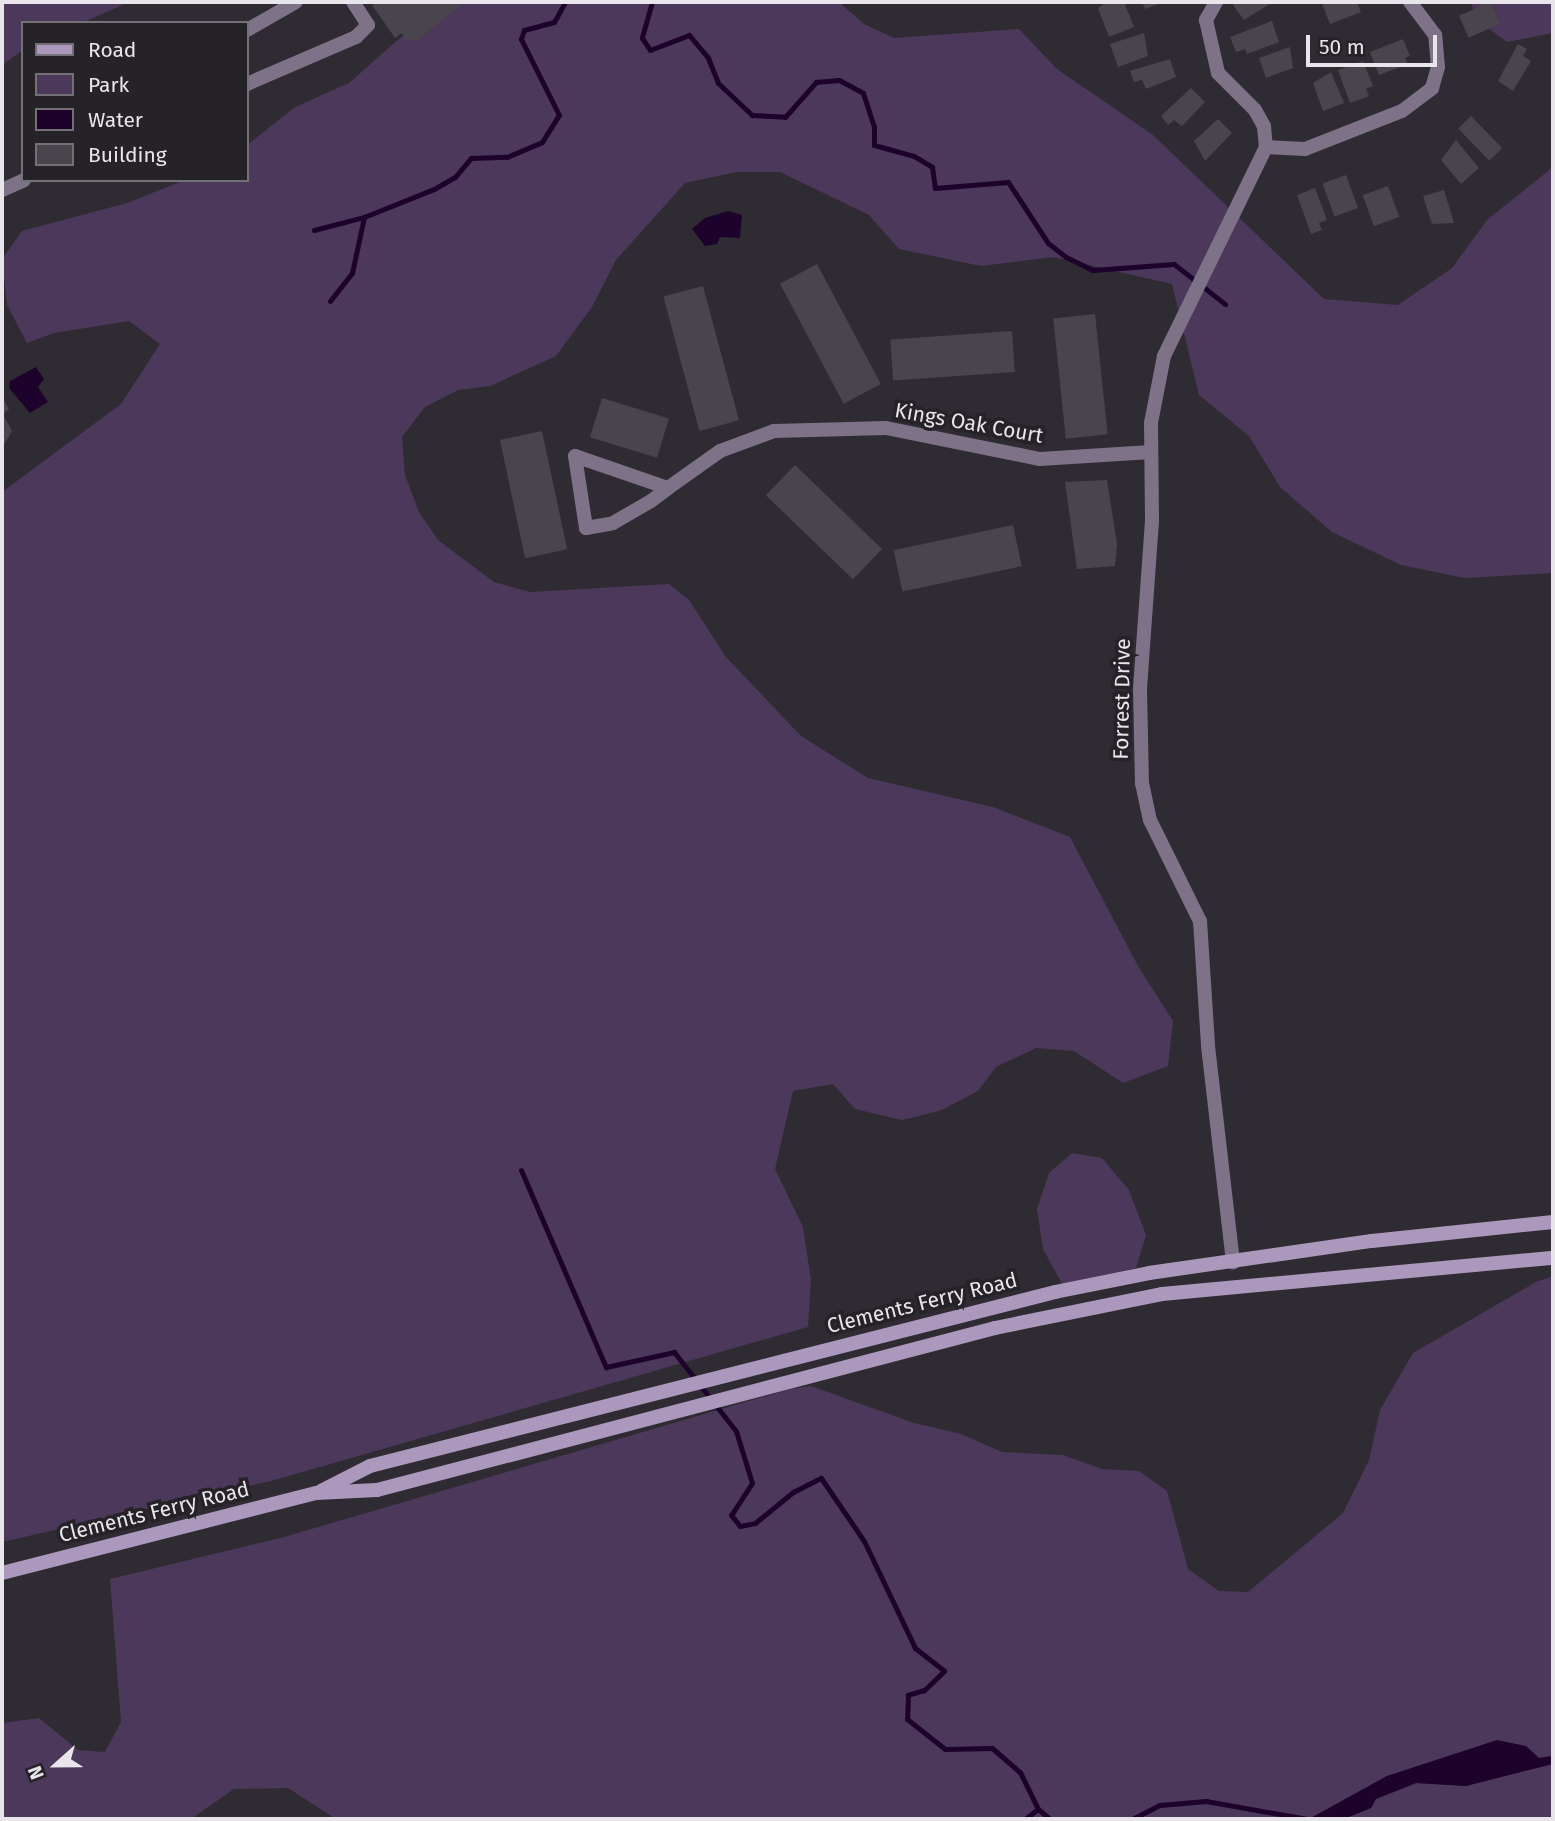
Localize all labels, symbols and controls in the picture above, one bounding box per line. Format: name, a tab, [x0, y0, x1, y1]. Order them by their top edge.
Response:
legend	[21, 21, 248, 182]
scale bar	[1310, 21, 1441, 65]
text: 50 m	[1319, 34, 1365, 60]
text: Road	[88, 37, 136, 63]
text: Park	[88, 72, 129, 98]
text: Water	[88, 107, 143, 133]
text: Building	[88, 142, 167, 168]
street label: Kings Oak Court	[893, 398, 1045, 448]
street label: Forrest Drive	[1108, 638, 1136, 760]
street label: Clements Ferry Road	[824, 1267, 1020, 1339]
street label: Clements Ferry Road	[56, 1476, 252, 1548]
north arrow	[21, 1730, 91, 1800]
text: N	[23, 1763, 49, 1783]

